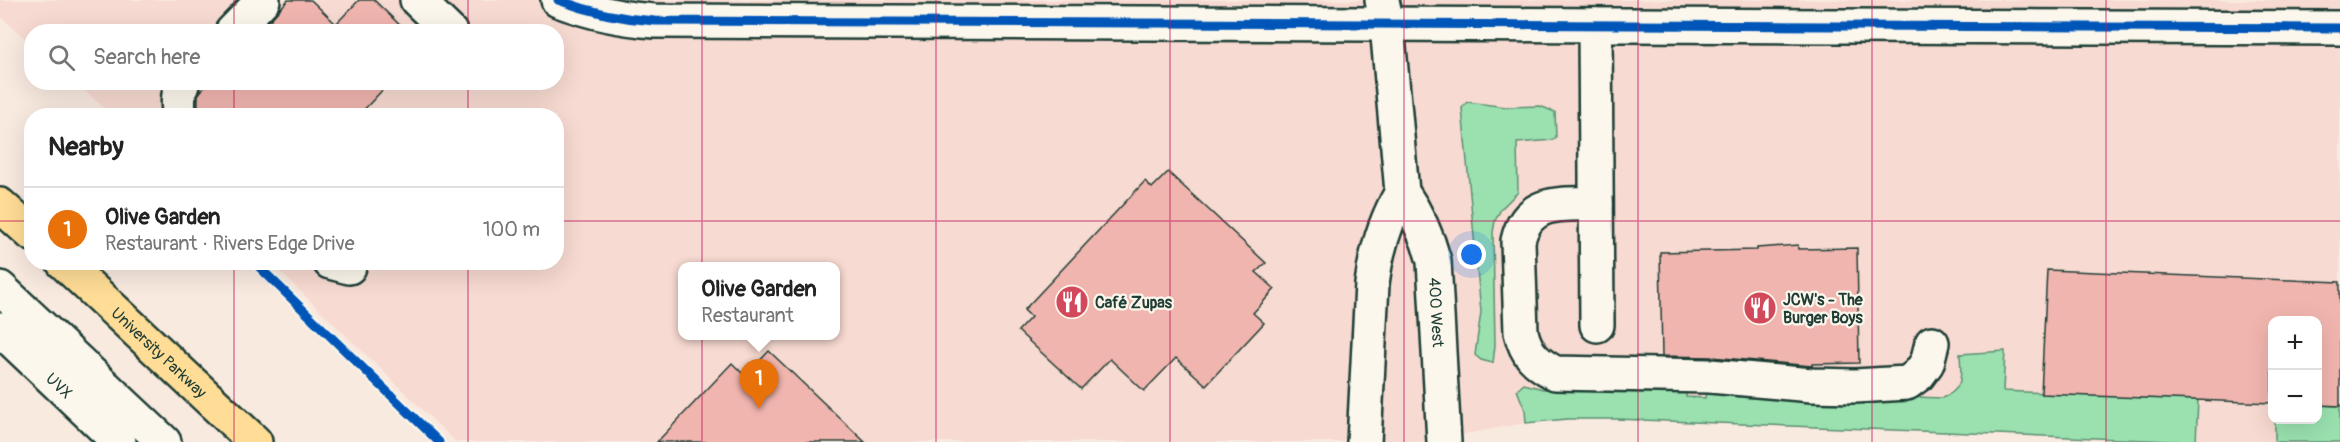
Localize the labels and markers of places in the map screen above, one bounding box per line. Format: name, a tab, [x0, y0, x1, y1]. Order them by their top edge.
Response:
restaurant icon: Café Zupas	[1054, 284, 1090, 320]
restaurant icon: JCW's - The Burger Boys	[1742, 290, 1778, 326]
place label: JCW's - The Burger Boys	[1783, 290, 1864, 328]
place label: Café Zupas	[1095, 293, 1173, 313]
pin: 1	[740, 360, 778, 409]

